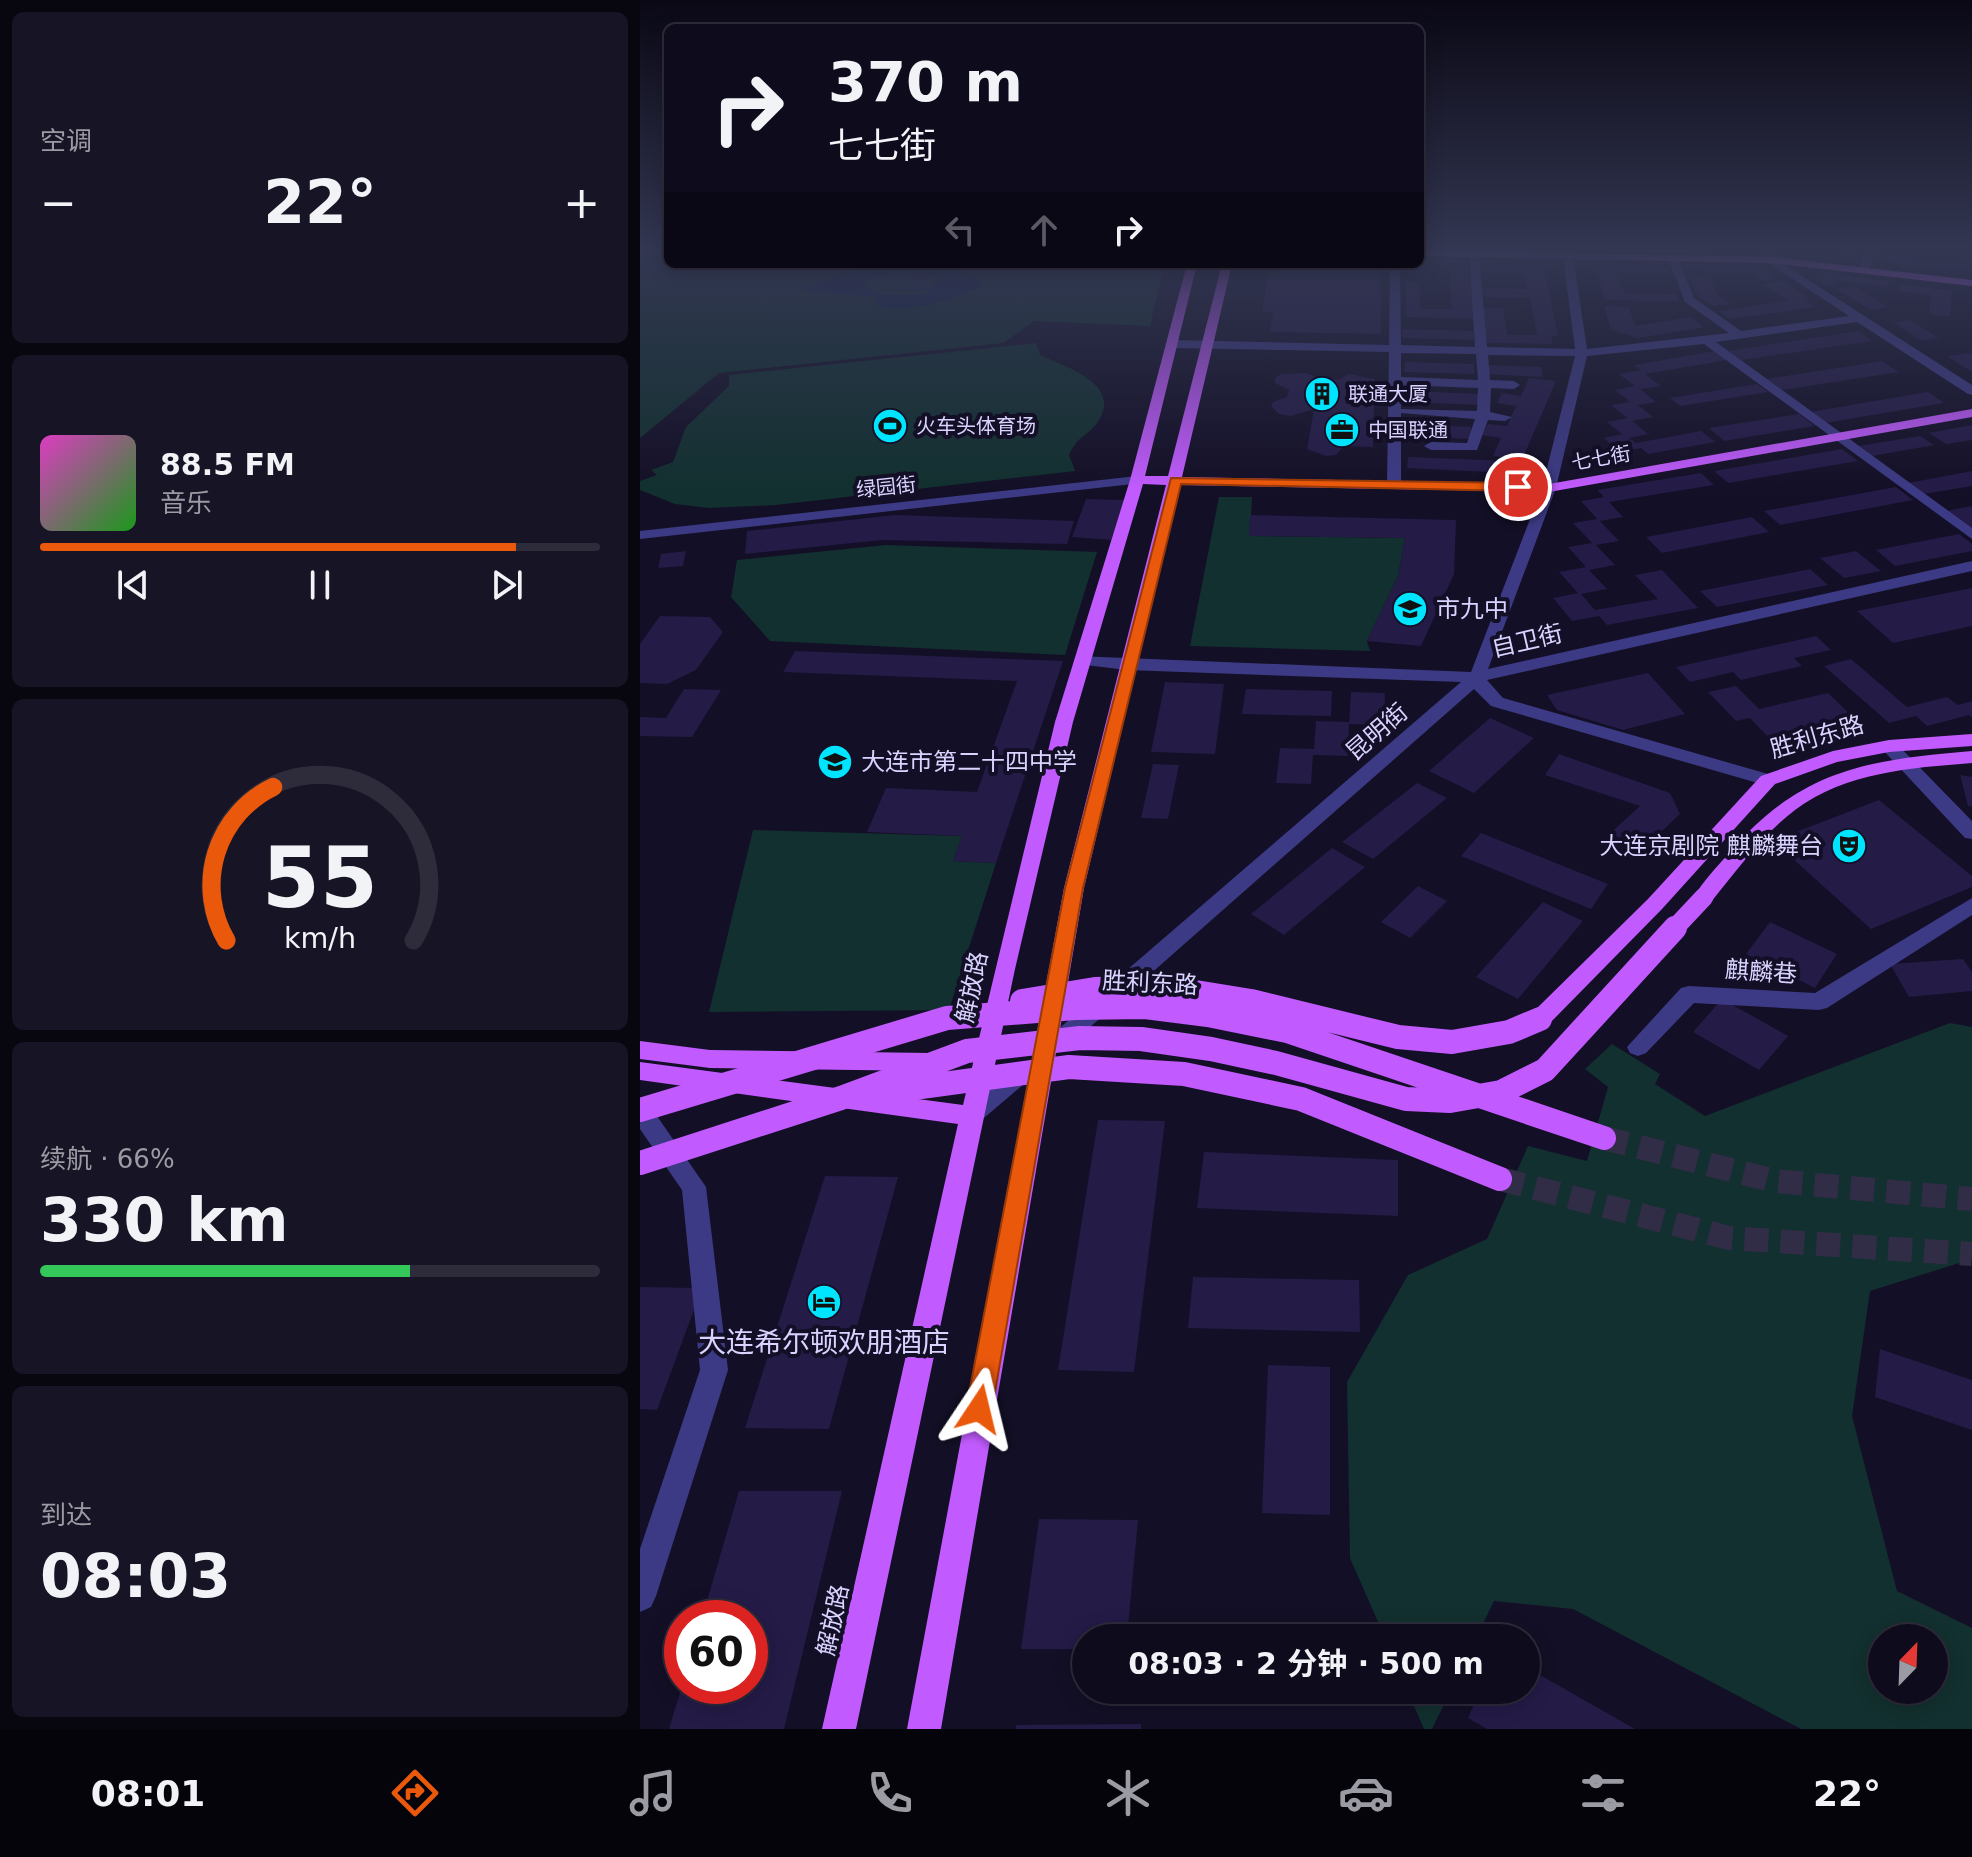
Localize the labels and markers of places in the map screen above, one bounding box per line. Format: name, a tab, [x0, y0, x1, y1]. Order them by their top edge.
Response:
building icon: 联通大厦	[1303, 375, 1341, 413]
place label: 联通大厦	[1348, 382, 1428, 406]
sports icon: 火车头体育场	[871, 407, 909, 445]
office icon: 中国联通	[1323, 411, 1361, 449]
place label: 火车头体育场	[916, 414, 1036, 438]
place label: 中国联通	[1368, 418, 1448, 442]
pin	[1484, 453, 1552, 521]
school or university icon: 市九中	[1391, 590, 1429, 628]
place label: 市九中	[1436, 595, 1508, 623]
school or university icon: 大连市第二十四中学	[816, 743, 854, 781]
place label: 大连市第二十四中学	[861, 748, 1077, 776]
theatre icon: 大连京剧院 麒麟舞台	[1830, 827, 1868, 865]
place label: 大连京剧院 麒麟舞台	[1599, 832, 1823, 860]
hotel icon: 大连希尔顿欢朋酒店	[805, 1283, 843, 1321]
place label: 大连希尔顿欢朋酒店	[698, 1326, 950, 1359]

